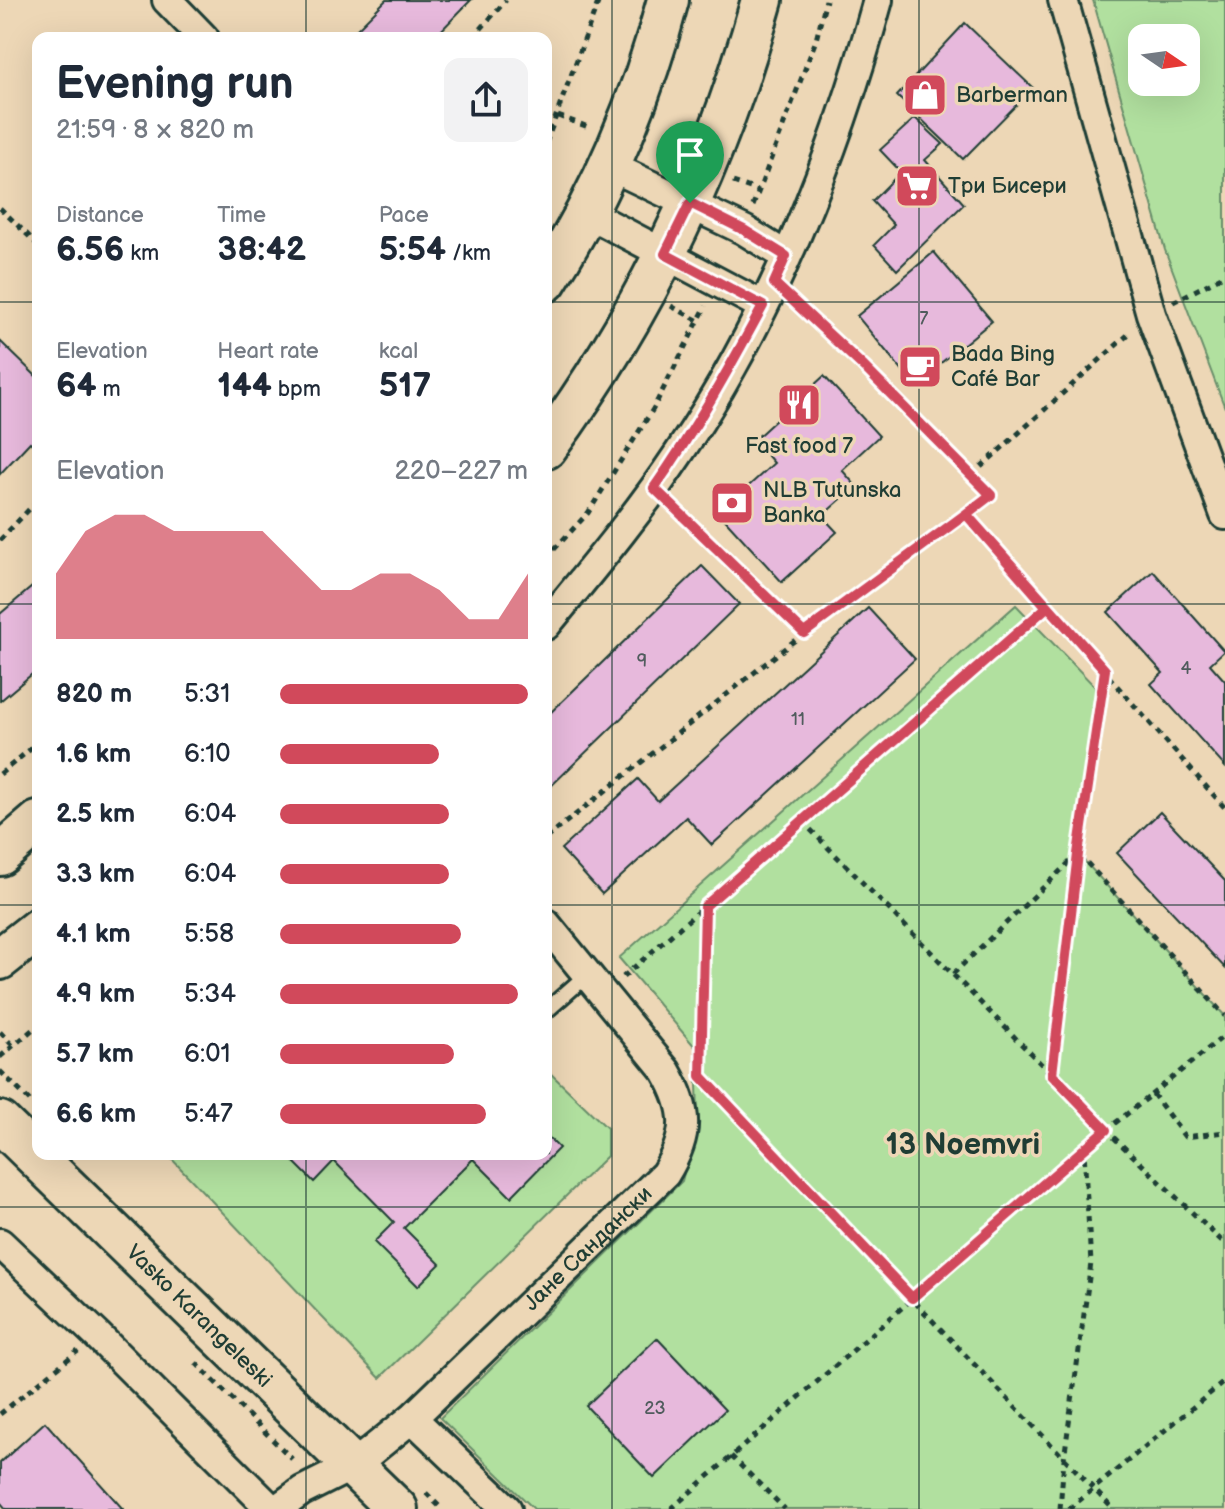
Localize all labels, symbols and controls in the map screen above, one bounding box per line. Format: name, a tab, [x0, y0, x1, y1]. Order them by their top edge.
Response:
north arrow	[1128, 24, 1200, 96]
map controls	[1128, 24, 1200, 96]
text: Evening run	[56, 58, 293, 111]
button: share	[444, 58, 528, 142]
shop icon: Barberman	[901, 71, 949, 119]
place label: Barberman	[956, 82, 1068, 109]
text: 21:59 · 8 × 820 m	[56, 115, 254, 146]
pin	[656, 121, 724, 203]
icon: arrive	[668, 133, 712, 177]
supermarket icon: Три Бисери	[893, 162, 941, 210]
place label: Три Бисери	[948, 173, 1067, 200]
text: Distance	[56, 202, 144, 229]
text: Time	[217, 202, 266, 229]
text: Pace	[379, 202, 429, 229]
text: 6.56	[56, 229, 124, 270]
text: 38:42	[217, 229, 306, 270]
text: 5:54	[379, 229, 446, 270]
text: km	[124, 240, 159, 267]
text: /km	[446, 240, 491, 267]
house number: 7	[920, 308, 929, 329]
text: Elevation	[56, 338, 148, 365]
text: Heart rate	[217, 338, 319, 365]
text: kcal	[379, 338, 418, 365]
place label: Bada Bing Café Bar	[951, 341, 1055, 393]
cafe icon: Bada Bing Café Bar	[896, 343, 944, 391]
text: 64	[56, 365, 97, 406]
text: 144	[217, 365, 272, 406]
text: 517	[379, 365, 431, 406]
text: m	[97, 376, 121, 403]
text: bpm	[272, 376, 321, 403]
restaurant icon: Fast food 7	[775, 381, 823, 429]
place label: Fast food 7	[745, 433, 853, 460]
text: Elevation	[56, 456, 164, 487]
text: 220–227 m	[394, 456, 528, 487]
place label: NLB Tutunska Banka	[763, 477, 901, 529]
bank icon: NLB Tutunska Banka	[708, 479, 756, 527]
house number: 9	[637, 651, 647, 672]
house number: 4	[1181, 658, 1192, 679]
text: 820 m	[56, 679, 132, 710]
text: 5:31	[184, 679, 230, 710]
house number: 11	[791, 709, 805, 730]
text: 1.6 km	[56, 739, 131, 770]
text: 6:10	[184, 739, 231, 770]
text: 2.5 km	[56, 799, 135, 830]
text: 6:04	[184, 799, 236, 830]
text: 3.3 km	[56, 859, 135, 890]
text: 6:04	[184, 859, 236, 890]
text: 4.1 km	[56, 919, 131, 950]
text: 5:58	[184, 919, 234, 950]
text: 4.9 km	[56, 979, 135, 1010]
text: 5:34	[184, 979, 236, 1010]
text: 5.7 km	[56, 1039, 134, 1070]
text: 6:01	[184, 1039, 231, 1070]
text: 6.6 km	[56, 1099, 136, 1130]
text: 5:47	[184, 1099, 233, 1130]
district label: 13 Noemvri	[886, 1127, 1040, 1163]
street label: Јане Сандански	[518, 1180, 658, 1316]
street label: Vasko Karangeleski	[120, 1239, 278, 1393]
house number: 23	[644, 1398, 666, 1419]

